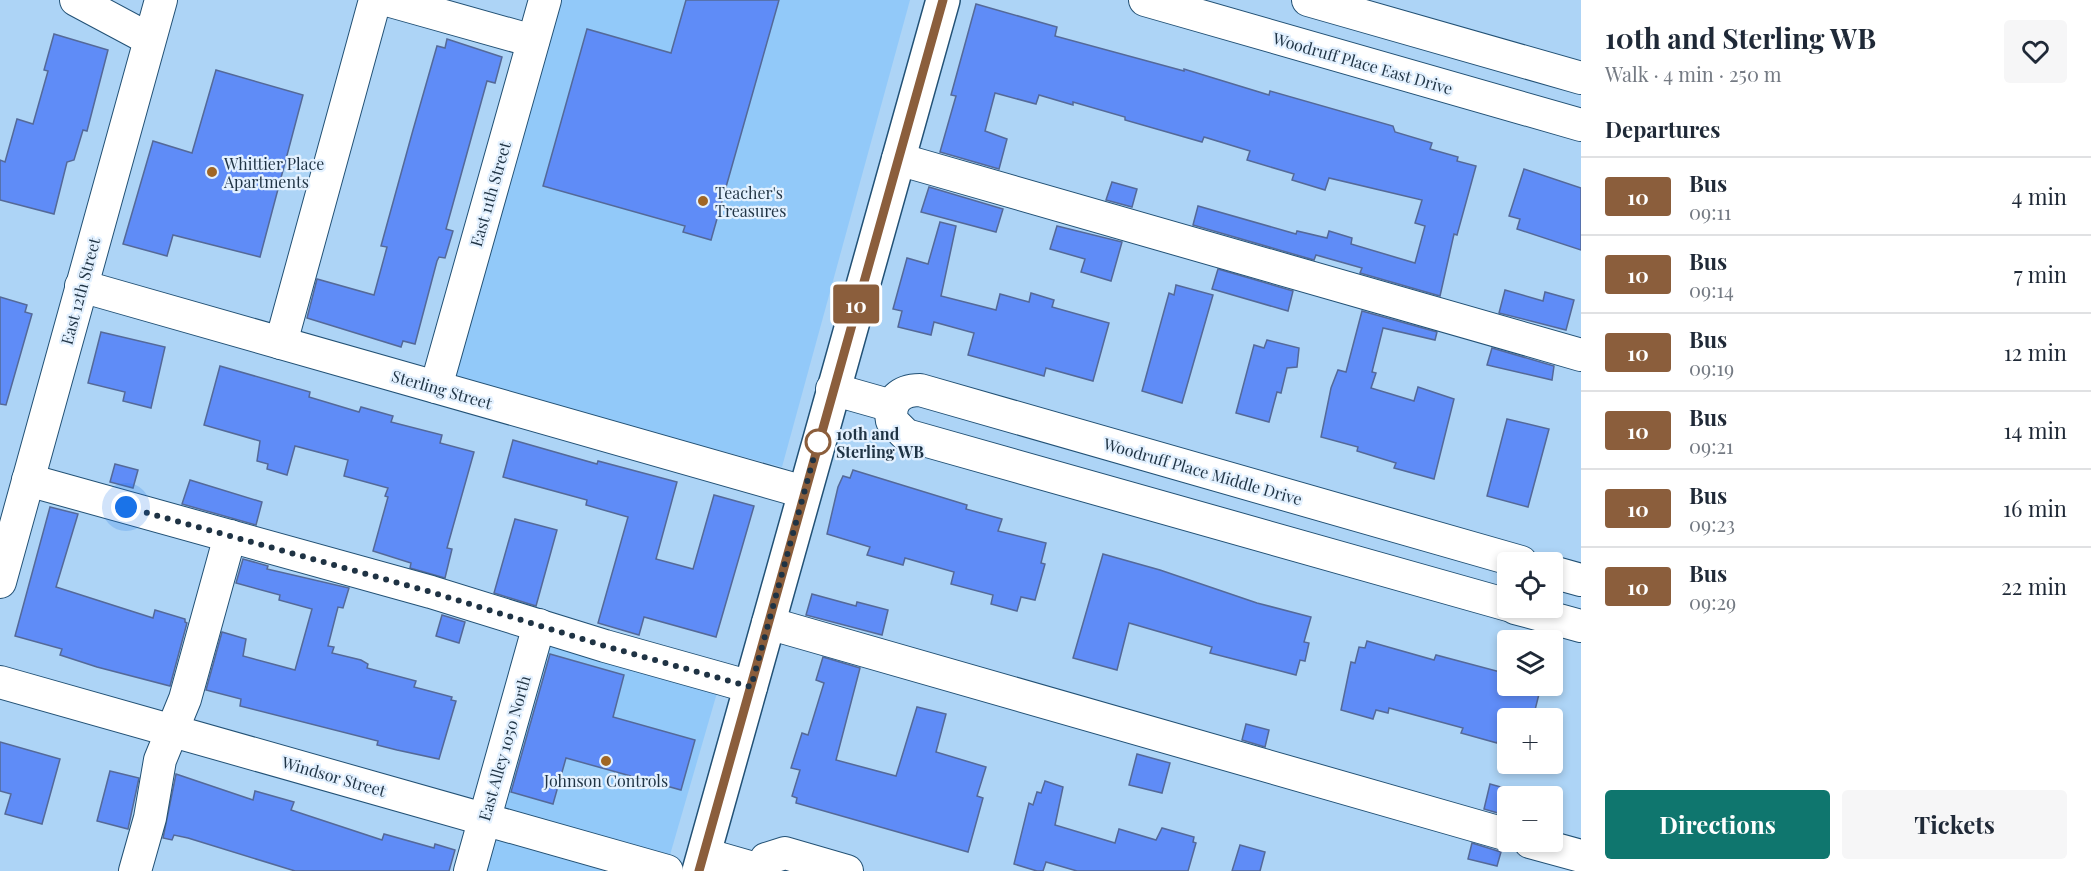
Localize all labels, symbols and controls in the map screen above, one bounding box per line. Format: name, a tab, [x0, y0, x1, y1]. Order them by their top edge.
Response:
text: 10th and Sterling WB	[1605, 19, 1876, 56]
button: heart	[2004, 20, 2067, 83]
street label: Woodruff Place East Drive	[1270, 27, 1455, 99]
text: Walk · 4 min · 250 m	[1605, 60, 1782, 87]
text: Departures	[1605, 114, 1720, 144]
street label: East 11th Street	[465, 139, 515, 249]
place label: Whittier Place Apartments	[223, 153, 324, 192]
marker: Whittier Place Apartments	[205, 165, 219, 179]
text: Bus	[1689, 168, 1727, 198]
text: 4 min	[2012, 181, 2067, 211]
place label: Teacher's Treasures	[715, 182, 786, 221]
text: 10	[1627, 182, 1649, 210]
marker: Teacher's Treasures	[696, 194, 710, 208]
text: 09:11	[1689, 198, 1731, 225]
street label: East 12th Street	[56, 235, 104, 347]
text: Bus	[1689, 246, 1727, 276]
text: 7 min	[2014, 259, 2067, 289]
text: 10	[1627, 260, 1649, 288]
text: 09:14	[1689, 276, 1734, 303]
line badge: 10	[829, 284, 883, 324]
text: 10	[845, 290, 867, 318]
text: Bus	[1689, 324, 1727, 354]
text: 12 min	[2004, 337, 2067, 367]
text: 10	[1627, 338, 1649, 366]
text: 09:19	[1689, 354, 1734, 381]
street label: Sterling Street	[389, 365, 495, 413]
text: Bus	[1689, 402, 1727, 432]
text: 14 min	[2003, 415, 2067, 445]
text: 10	[1627, 416, 1649, 444]
place label: 10th and Sterling WB	[836, 423, 924, 462]
marker: 10th and Sterling WB	[805, 429, 831, 455]
street label: Woodruff Place Middle Drive	[1100, 432, 1305, 509]
text: 09:21	[1689, 432, 1733, 459]
text: Bus	[1689, 480, 1727, 510]
your location	[111, 492, 141, 522]
text: 16 min	[2003, 493, 2067, 523]
text: 10	[1627, 494, 1649, 522]
text: 09:23	[1689, 510, 1735, 537]
map controls	[1497, 552, 1563, 852]
button: locate	[1497, 552, 1563, 618]
text: Bus	[1689, 558, 1727, 588]
text: 22 min	[2001, 571, 2067, 601]
text: 10	[1627, 572, 1649, 600]
text: 09:29	[1689, 588, 1736, 615]
button: layers	[1497, 630, 1563, 696]
street label: East Alley 1050 North	[473, 672, 535, 823]
button: +	[1497, 708, 1563, 774]
street label: Windsor Street	[279, 751, 389, 801]
marker: Johnson Controls	[599, 754, 613, 768]
place label: Johnson Controls	[543, 770, 668, 791]
button: −	[1497, 786, 1563, 852]
button: Directions	[1605, 790, 1830, 859]
button: Tickets	[1842, 790, 2067, 859]

